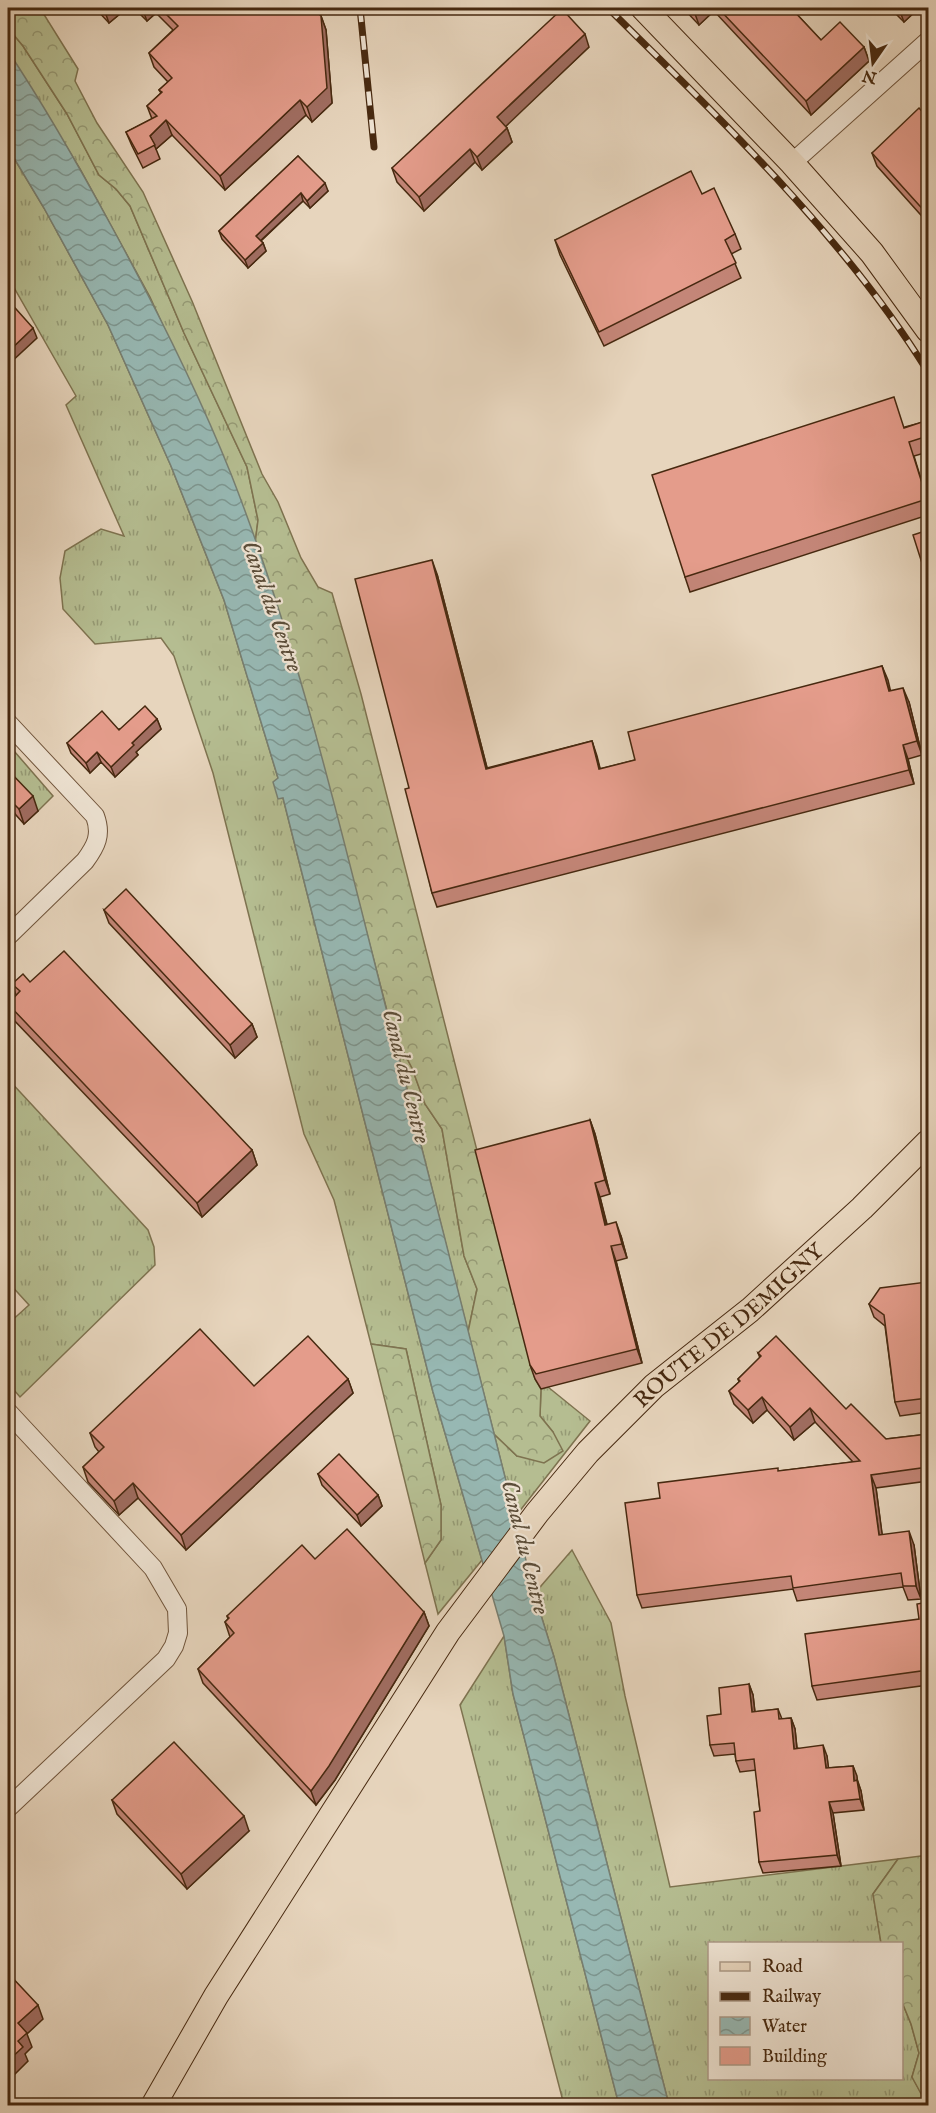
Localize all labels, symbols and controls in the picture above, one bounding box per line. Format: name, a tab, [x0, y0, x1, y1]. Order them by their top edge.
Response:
north arrow	[843, 33, 903, 93]
text: N	[861, 64, 880, 87]
water label: Canal du Centre	[233, 537, 310, 676]
water label: Canal du Centre	[374, 1006, 437, 1147]
street label: ROUTE DE DEMIGNY	[628, 1237, 831, 1414]
water label: Canal du Centre	[493, 1477, 556, 1618]
legend	[708, 1942, 903, 2080]
text: Road	[762, 1956, 803, 1979]
text: Railway	[762, 1986, 821, 2009]
text: Water	[762, 2016, 807, 2039]
text: Building	[762, 2046, 827, 2069]

